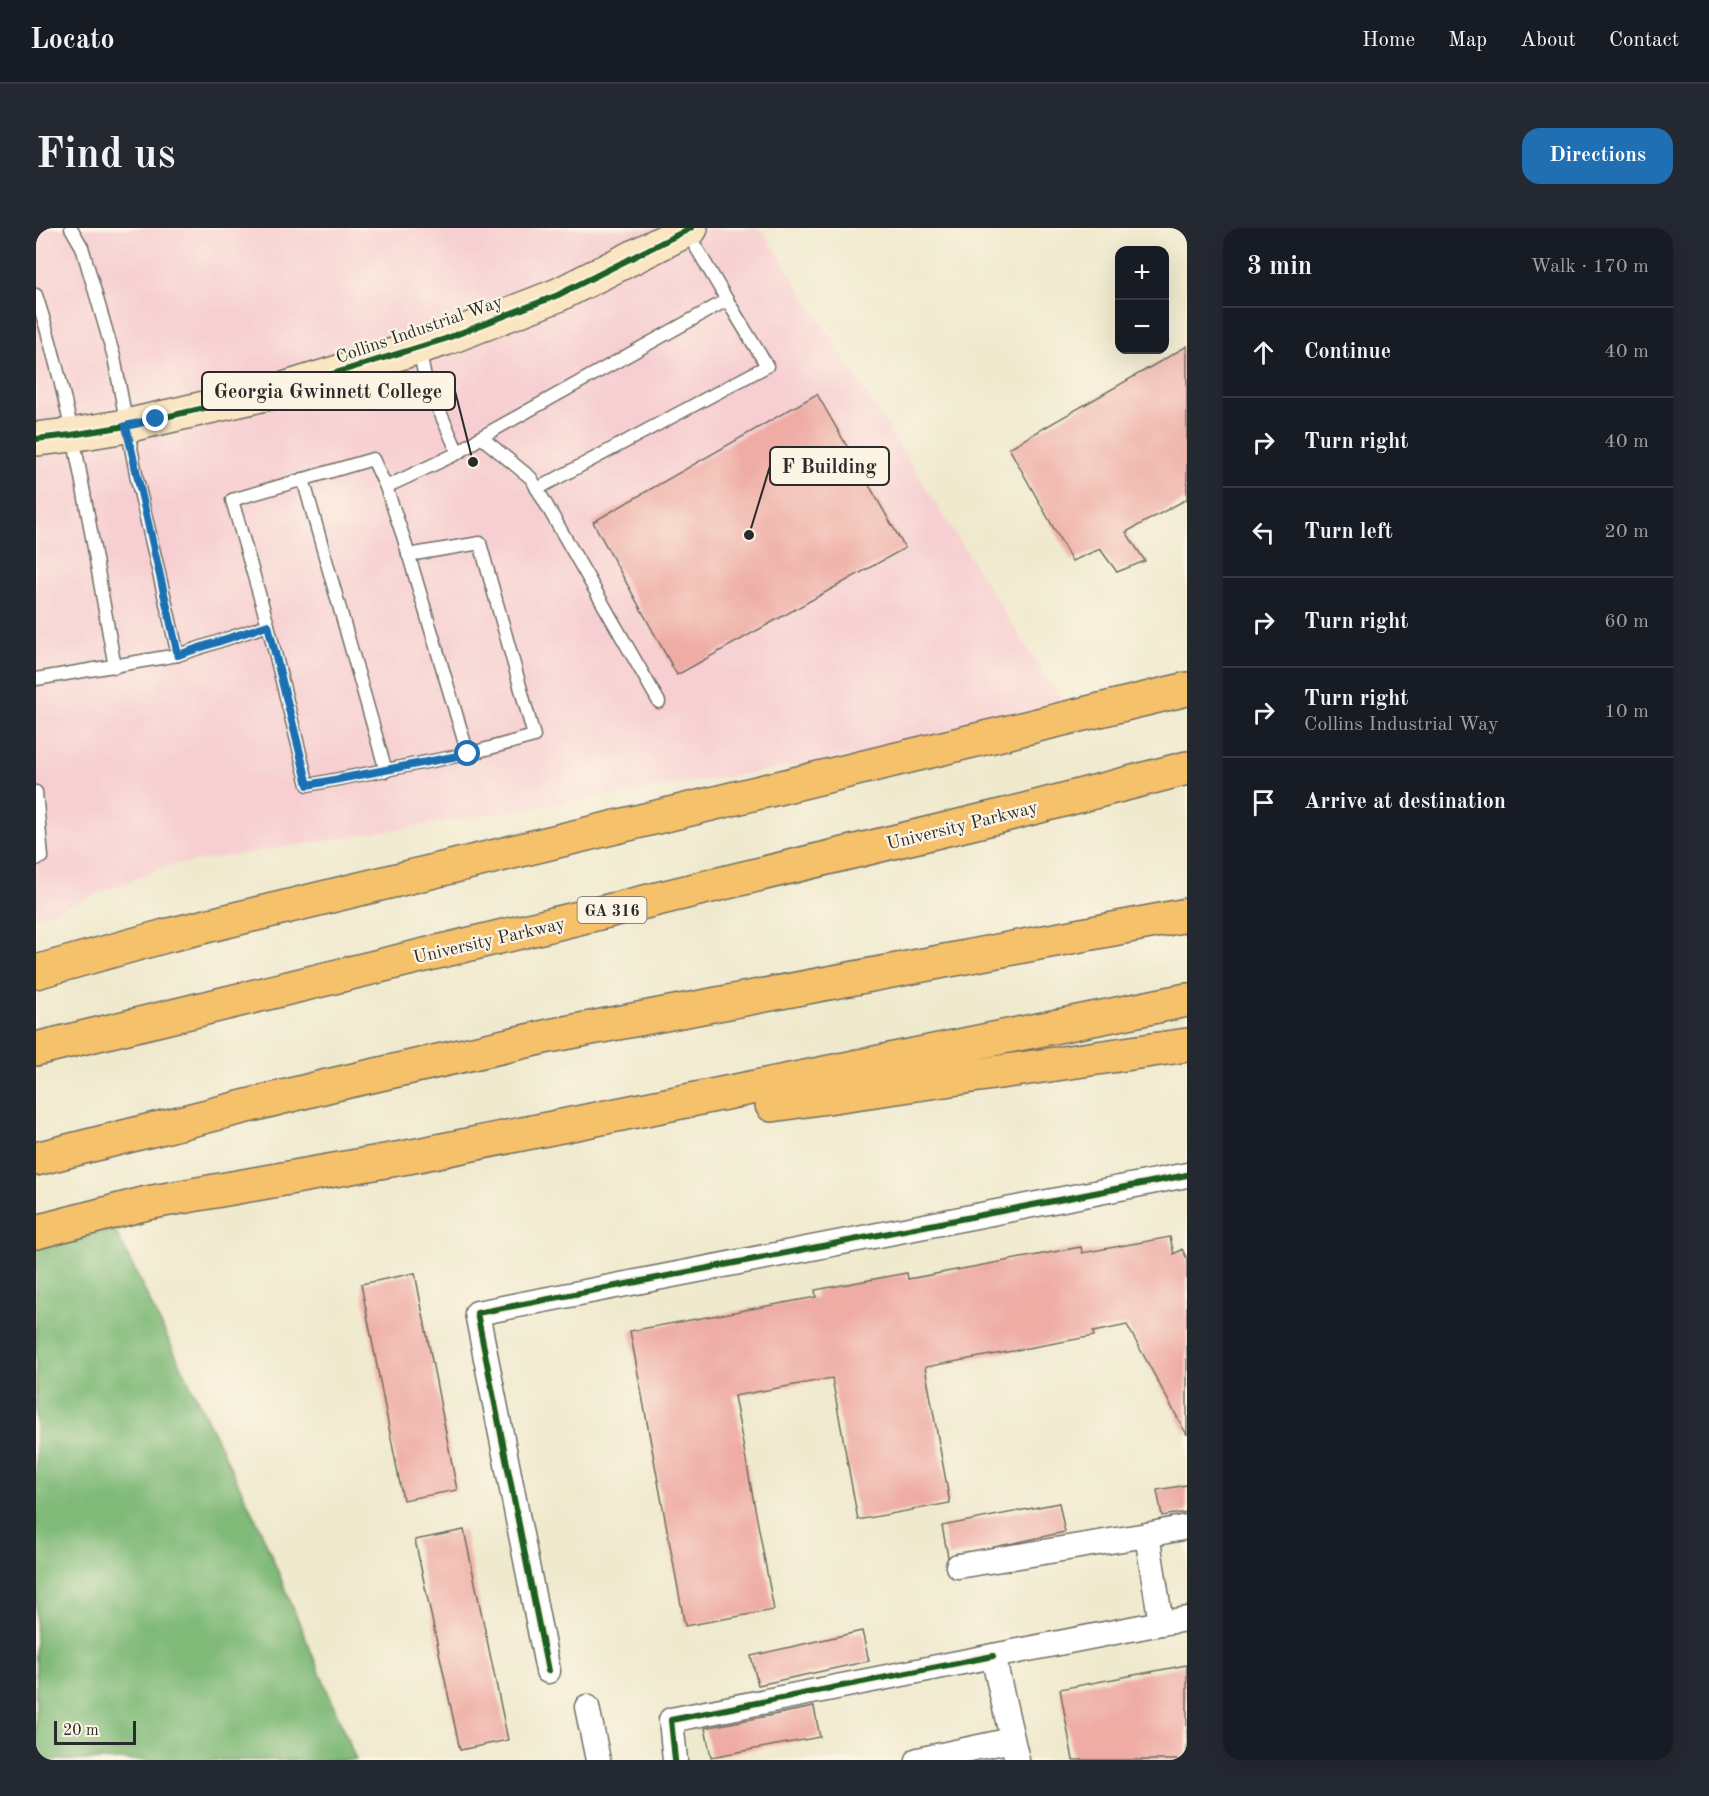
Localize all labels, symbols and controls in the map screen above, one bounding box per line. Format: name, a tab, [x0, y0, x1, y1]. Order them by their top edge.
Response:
text: Locato	[30, 27, 115, 55]
text: Home	[1362, 30, 1415, 51]
text: Map	[1448, 30, 1487, 51]
text: About	[1520, 30, 1576, 51]
text: Contact	[1609, 30, 1679, 51]
button: Directions	[1522, 128, 1673, 184]
text: Find us	[36, 135, 175, 177]
map controls	[1115, 246, 1169, 354]
button: +	[1115, 246, 1169, 300]
text: 3 min	[1247, 254, 1312, 280]
text: Walk · 170 m	[1530, 257, 1649, 277]
street label: Collins Industrial Way	[334, 293, 505, 367]
button: −	[1115, 300, 1169, 354]
icon: ahead	[1247, 336, 1280, 369]
text: Continue	[1304, 341, 1391, 363]
text: 40 m	[1604, 342, 1649, 362]
callout: Georgia Gwinnett College	[202, 372, 455, 410]
text: Georgia Gwinnett College	[214, 383, 442, 403]
route end	[142, 405, 168, 431]
icon: right	[1247, 426, 1280, 459]
text: Turn right	[1304, 431, 1408, 453]
text: 40 m	[1604, 432, 1649, 452]
callout: F Building	[770, 447, 889, 485]
text: F Building	[781, 458, 877, 478]
icon: left	[1247, 516, 1280, 549]
text: Turn left	[1304, 521, 1393, 543]
text: 20 m	[1604, 522, 1649, 542]
icon: right	[1247, 606, 1280, 639]
text: Turn right	[1304, 611, 1408, 633]
text: 60 m	[1604, 612, 1649, 632]
text: Turn right	[1304, 688, 1408, 710]
icon: right	[1247, 696, 1280, 729]
text: 10 m	[1604, 702, 1649, 722]
text: Collins Industrial Way	[1304, 715, 1498, 735]
route start	[454, 740, 480, 766]
icon: arrive	[1247, 786, 1280, 819]
text: Arrive at destination	[1304, 791, 1506, 813]
street label: University Parkway	[885, 798, 1040, 853]
road number: GA 316	[578, 897, 646, 923]
street label: University Parkway	[412, 915, 567, 967]
scale bar	[54, 1718, 136, 1746]
text: 20 m	[63, 1723, 99, 1739]

